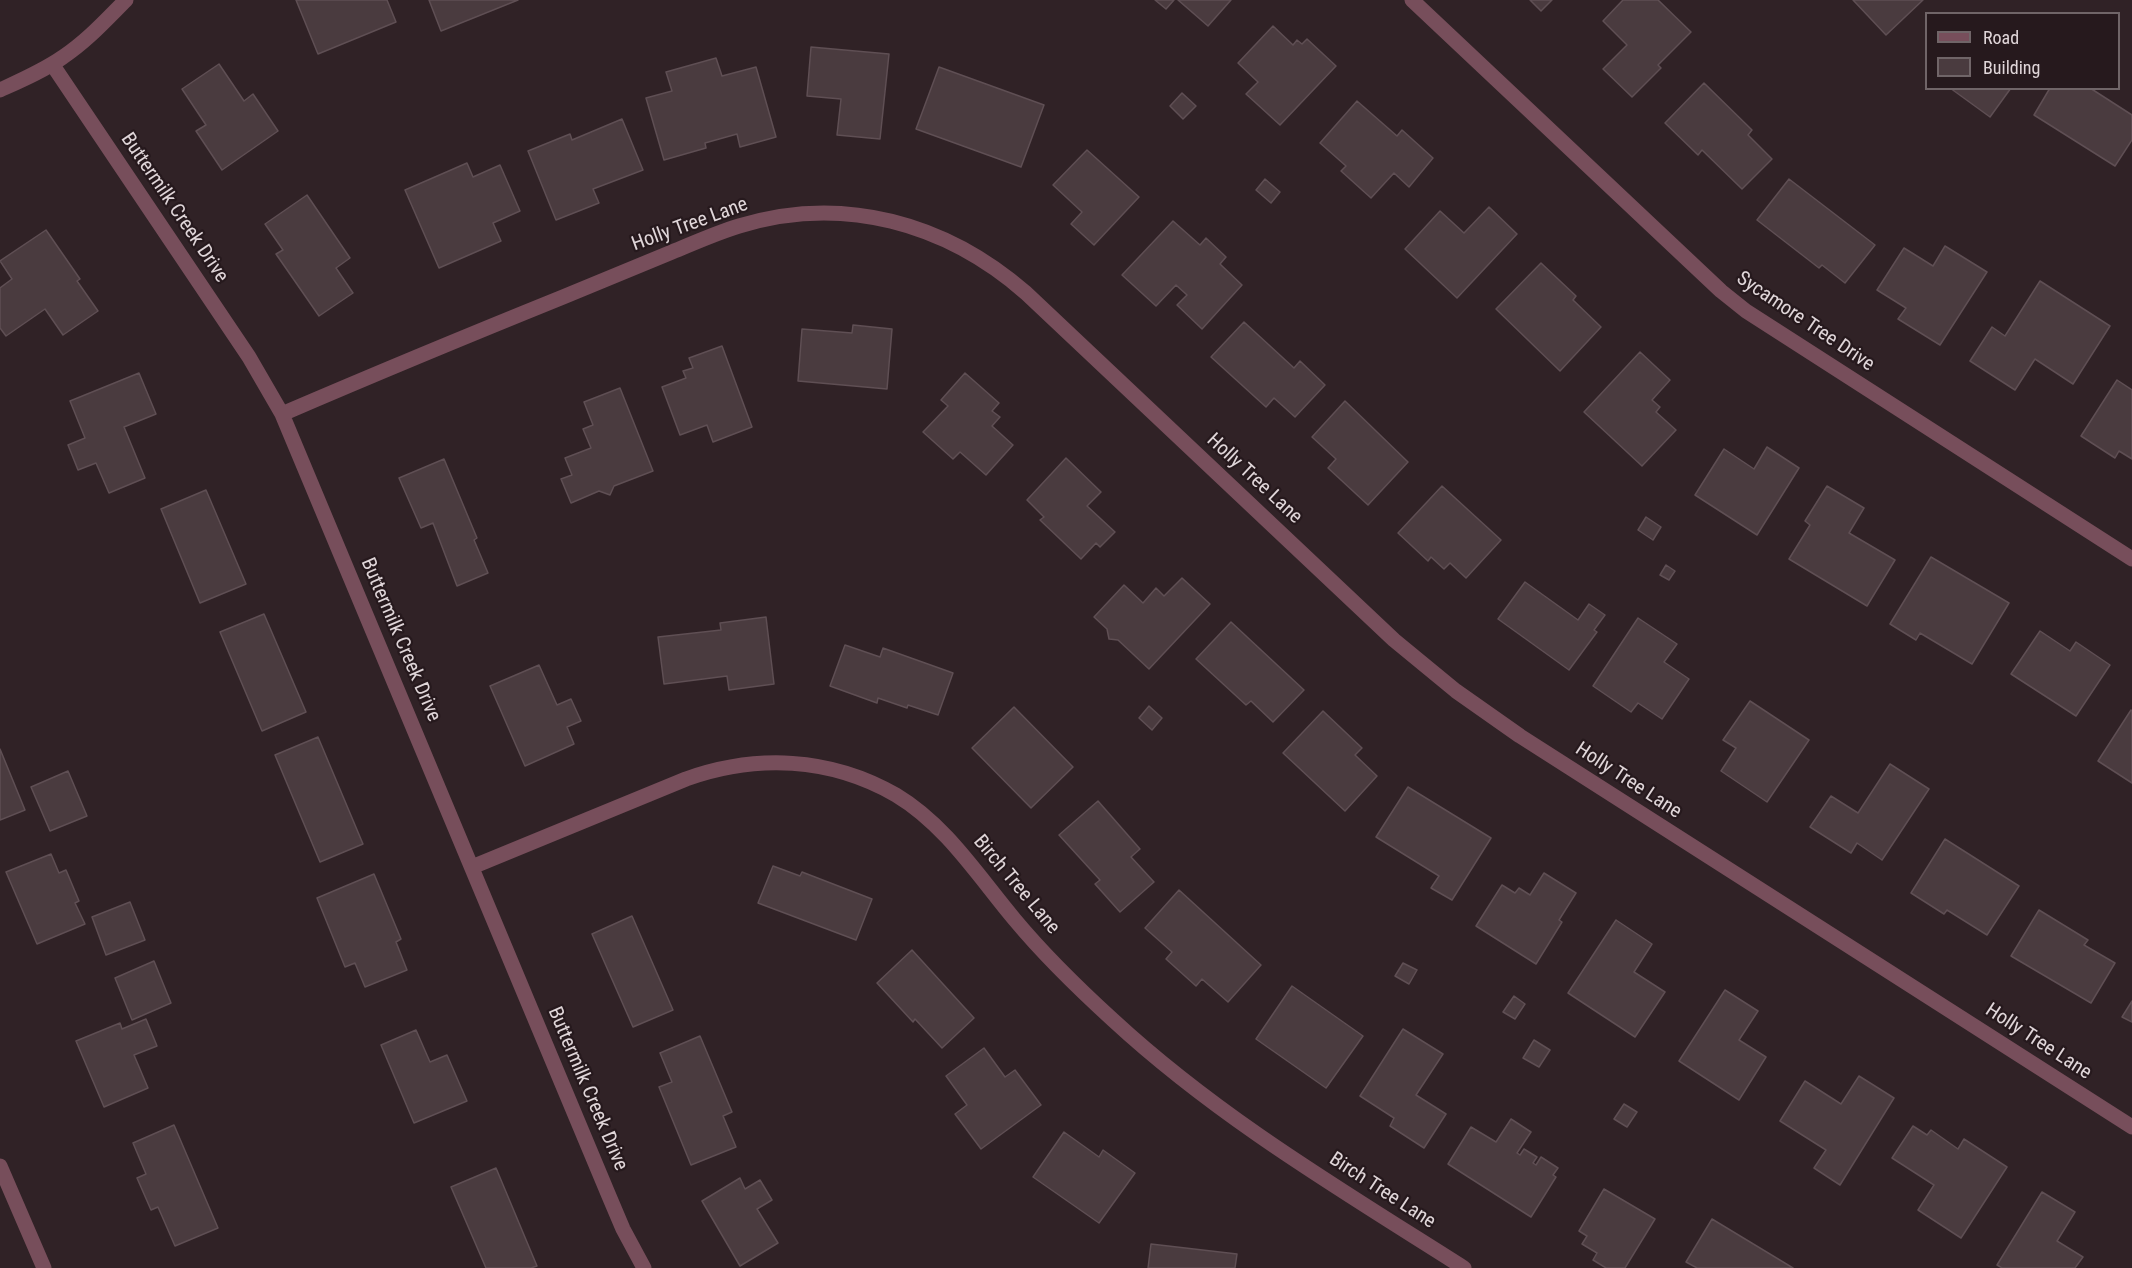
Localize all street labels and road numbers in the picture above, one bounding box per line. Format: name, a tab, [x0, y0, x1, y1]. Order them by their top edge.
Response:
street label: Buttermilk Creek Drive	[115, 129, 233, 287]
street label: Holly Tree Lane	[629, 193, 751, 257]
street label: Sycamore Tree Drive	[1731, 267, 1879, 377]
street label: Holly Tree Lane	[1201, 429, 1307, 529]
street label: Buttermilk Creek Drive	[355, 555, 445, 725]
street label: Holly Tree Lane	[1570, 738, 1686, 824]
street label: Birch Tree Lane	[968, 831, 1064, 939]
street label: Holly Tree Lane	[1980, 999, 2096, 1085]
street label: Buttermilk Creek Drive	[542, 1004, 632, 1174]
street label: Birch Tree Lane	[1324, 1148, 1440, 1234]

